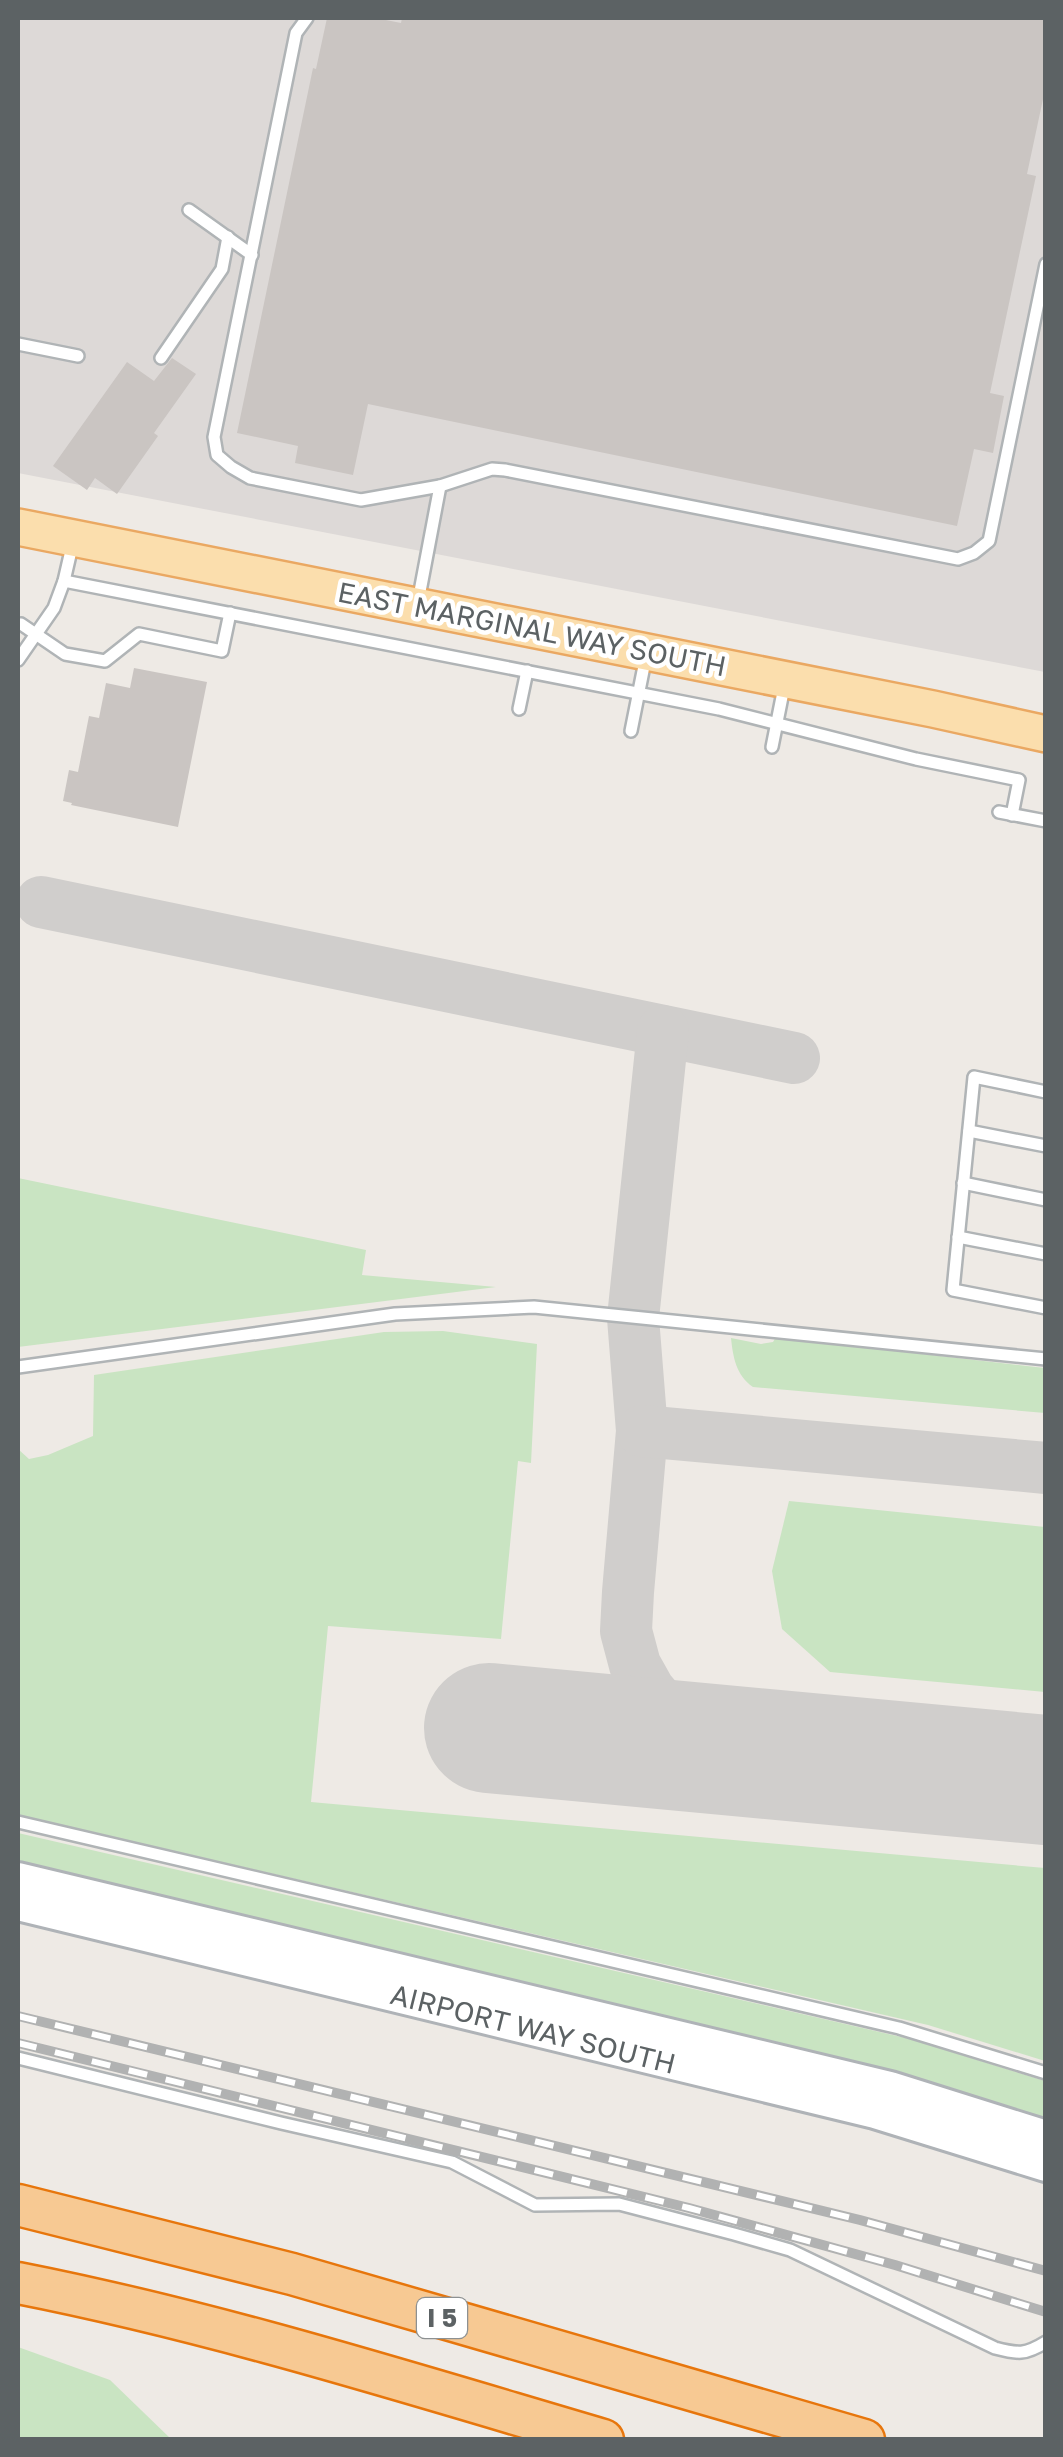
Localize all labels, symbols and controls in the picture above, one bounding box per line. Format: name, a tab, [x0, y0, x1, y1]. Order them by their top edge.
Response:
street label: EAST MARGINAL WAY SOUTH	[335, 575, 729, 682]
street label: AIRPORT WAY SOUTH	[387, 1977, 679, 2080]
road number: I 5	[417, 2298, 467, 2338]

